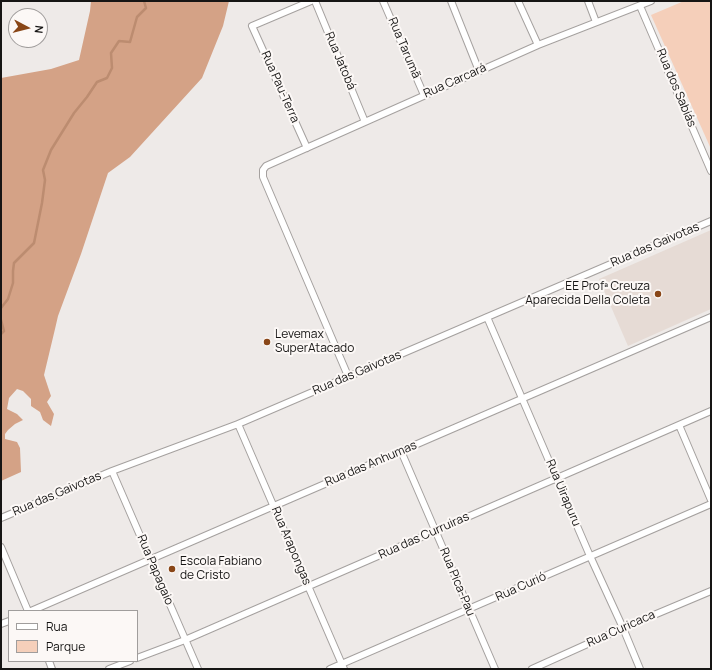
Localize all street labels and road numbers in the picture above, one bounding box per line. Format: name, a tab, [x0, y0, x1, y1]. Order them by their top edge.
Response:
street label: Rua Tarumã	[385, 15, 423, 81]
street label: Rua Jatobá	[321, 30, 359, 92]
street label: Rua dos Sabiás	[653, 47, 699, 129]
street label: Rua Pau-Terra	[258, 49, 302, 125]
street label: Rua Carcará	[421, 61, 489, 101]
street label: Rua das Gaivotas	[609, 220, 701, 270]
street label: Rua das Gaivotas	[311, 348, 403, 398]
street label: Rua das Anhumas	[323, 438, 419, 490]
street label: Rua Uirapuru	[542, 457, 584, 529]
street label: Rua das Gaivotas	[11, 469, 103, 519]
street label: Rua Arapongas	[268, 505, 314, 587]
street label: Rua das Curruiras	[376, 510, 472, 562]
street label: Rua Papagaio	[134, 533, 176, 607]
street label: Rua Pica-Pau	[436, 546, 478, 618]
street label: Rua Curió	[494, 570, 548, 604]
street label: Rua Curicaca	[585, 608, 657, 650]

